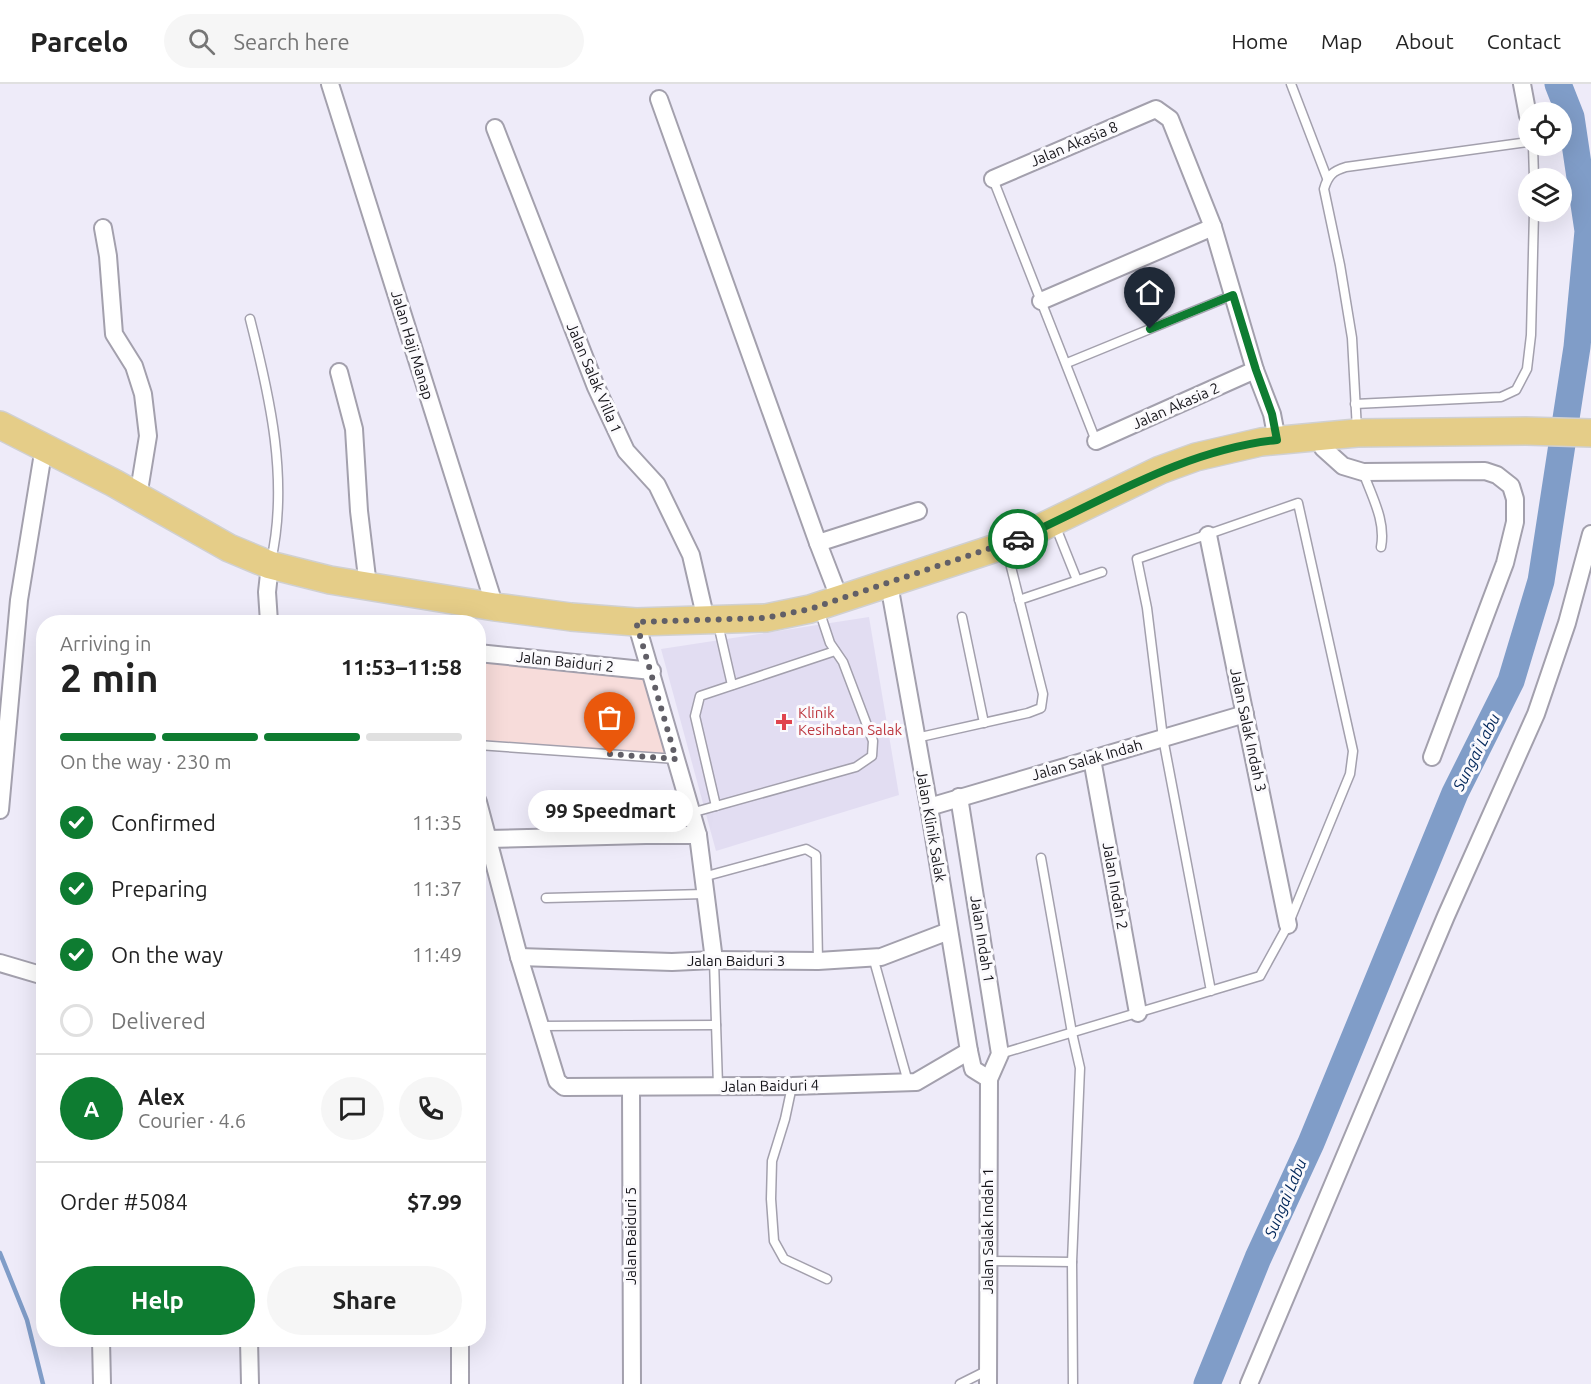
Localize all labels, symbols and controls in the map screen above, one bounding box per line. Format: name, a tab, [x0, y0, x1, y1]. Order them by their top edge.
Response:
search box	[164, 14, 584, 68]
icon: search	[185, 25, 218, 58]
text: Parcelo	[30, 26, 128, 57]
text: Search here	[233, 29, 350, 54]
text: Home	[1231, 29, 1288, 53]
text: Map	[1321, 29, 1362, 53]
text: About	[1395, 29, 1454, 53]
text: Contact	[1487, 29, 1561, 53]
map controls	[1518, 102, 1572, 222]
button: locate	[1518, 102, 1572, 156]
street label: Jalan Akasia 8	[1027, 117, 1120, 170]
button: layers	[1518, 168, 1572, 222]
pin	[1124, 267, 1175, 329]
icon: home	[1133, 276, 1166, 309]
street label: Jalan Haji Manap	[388, 288, 437, 402]
street label: Jalan Salak Villa 1	[564, 320, 625, 436]
street label: Jalan Akasia 2	[1130, 379, 1222, 432]
courier	[988, 509, 1048, 569]
icon: car	[1002, 523, 1035, 556]
text: Arriving in	[60, 632, 151, 655]
street label: Jalan Baiduri 2	[515, 648, 615, 675]
text: 11:53–11:58	[341, 654, 462, 679]
text: 2 min	[60, 656, 159, 699]
street label: Jalan Salak Indah 3	[1227, 666, 1270, 793]
pin	[584, 692, 635, 754]
icon: bag	[593, 701, 626, 734]
place label: Klinik Kesihatan Salak	[798, 704, 902, 738]
water label: Sungai Labu	[1448, 710, 1503, 794]
marker: Klinik Kesihatan Salak	[775, 713, 793, 731]
street label: Jalan Salak Indah	[1029, 736, 1144, 783]
text: On the way · 230 m	[60, 750, 232, 773]
street label: Jalan Klinik Salak	[913, 769, 950, 884]
callout: 99 Speedmart	[528, 790, 692, 832]
text: 99 Speedmart	[545, 799, 676, 822]
icon: check	[60, 806, 93, 839]
text: Confirmed	[111, 810, 216, 835]
text: 11:35	[412, 811, 462, 834]
street label: Jalan Indah 2	[1099, 841, 1132, 931]
icon: check	[60, 872, 93, 905]
text: Preparing	[111, 876, 208, 901]
text: 11:37	[412, 877, 462, 900]
street label: Jalan Indah 1	[967, 894, 998, 984]
icon: check	[60, 938, 93, 971]
text: On the way	[111, 942, 223, 967]
text: 11:49	[412, 943, 462, 966]
street label: Jalan Baiduri 3	[687, 952, 785, 969]
text: Delivered	[111, 1008, 206, 1033]
street label: Jalan Baiduri 4	[721, 1076, 819, 1095]
button: chat	[321, 1077, 384, 1140]
button: phone	[399, 1077, 462, 1140]
text: Alex	[138, 1084, 185, 1109]
text: A	[84, 1096, 99, 1121]
text: Courier · 4.6	[138, 1109, 246, 1132]
water label: Sungai Labu	[1260, 1156, 1310, 1241]
street label: Jalan Salak Indah 1	[979, 1168, 996, 1294]
street label: Jalan Baiduri 5	[622, 1187, 639, 1285]
text: Order #5084	[60, 1189, 188, 1214]
text: $7.99	[407, 1189, 462, 1214]
button: Help	[60, 1266, 255, 1335]
button: Share	[267, 1266, 462, 1335]

